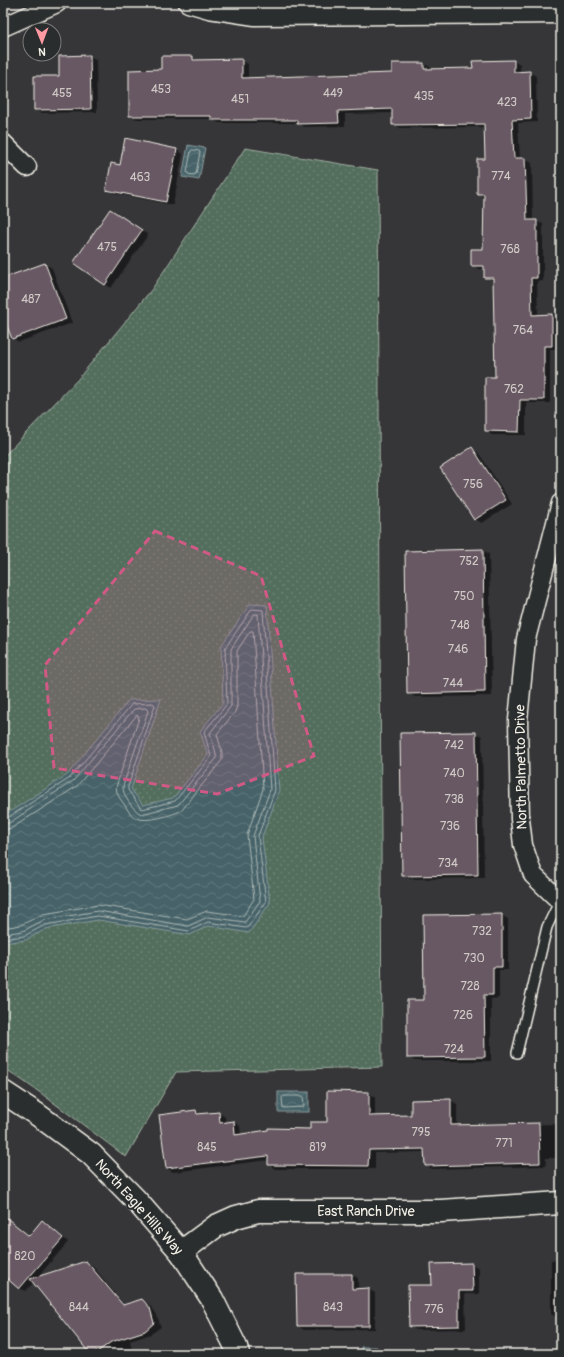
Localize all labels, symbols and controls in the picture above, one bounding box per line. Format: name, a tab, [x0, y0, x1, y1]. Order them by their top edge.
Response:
north arrow	[22, 22, 62, 62]
text: N	[38, 45, 46, 58]
house number: 453	[151, 82, 171, 97]
house number: 455	[52, 86, 72, 101]
house number: 449	[323, 86, 343, 101]
house number: 435	[414, 89, 434, 104]
house number: 451	[231, 92, 249, 107]
house number: 423	[497, 95, 517, 110]
house number: 774	[491, 169, 511, 184]
house number: 463	[130, 170, 151, 185]
house number: 475	[97, 240, 117, 255]
house number: 768	[500, 242, 520, 257]
house number: 487	[21, 292, 41, 307]
house number: 764	[513, 323, 533, 338]
house number: 762	[504, 382, 524, 397]
house number: 756	[463, 477, 483, 492]
house number: 752	[459, 554, 479, 569]
house number: 750	[453, 589, 475, 604]
house number: 748	[450, 618, 470, 633]
house number: 746	[448, 642, 468, 657]
house number: 744	[443, 676, 463, 691]
street label: North Palmetto Drive	[511, 704, 531, 830]
house number: 742	[444, 738, 464, 753]
house number: 740	[443, 766, 465, 781]
house number: 738	[444, 792, 464, 807]
house number: 736	[440, 819, 460, 834]
house number: 734	[438, 856, 458, 871]
house number: 732	[472, 924, 492, 939]
house number: 730	[463, 951, 485, 966]
house number: 728	[460, 979, 480, 994]
house number: 726	[453, 1008, 473, 1023]
house number: 724	[444, 1042, 464, 1057]
house number: 795	[411, 1125, 431, 1140]
house number: 771	[495, 1136, 513, 1151]
house number: 845	[197, 1140, 217, 1155]
house number: 819	[310, 1140, 326, 1155]
street label: North Eagle Hills Way	[92, 1156, 187, 1258]
street label: East Ranch Drive	[317, 1203, 415, 1220]
house number: 820	[15, 1249, 35, 1264]
house number: 844	[69, 1300, 89, 1315]
house number: 843	[323, 1300, 343, 1315]
house number: 776	[424, 1302, 444, 1317]

